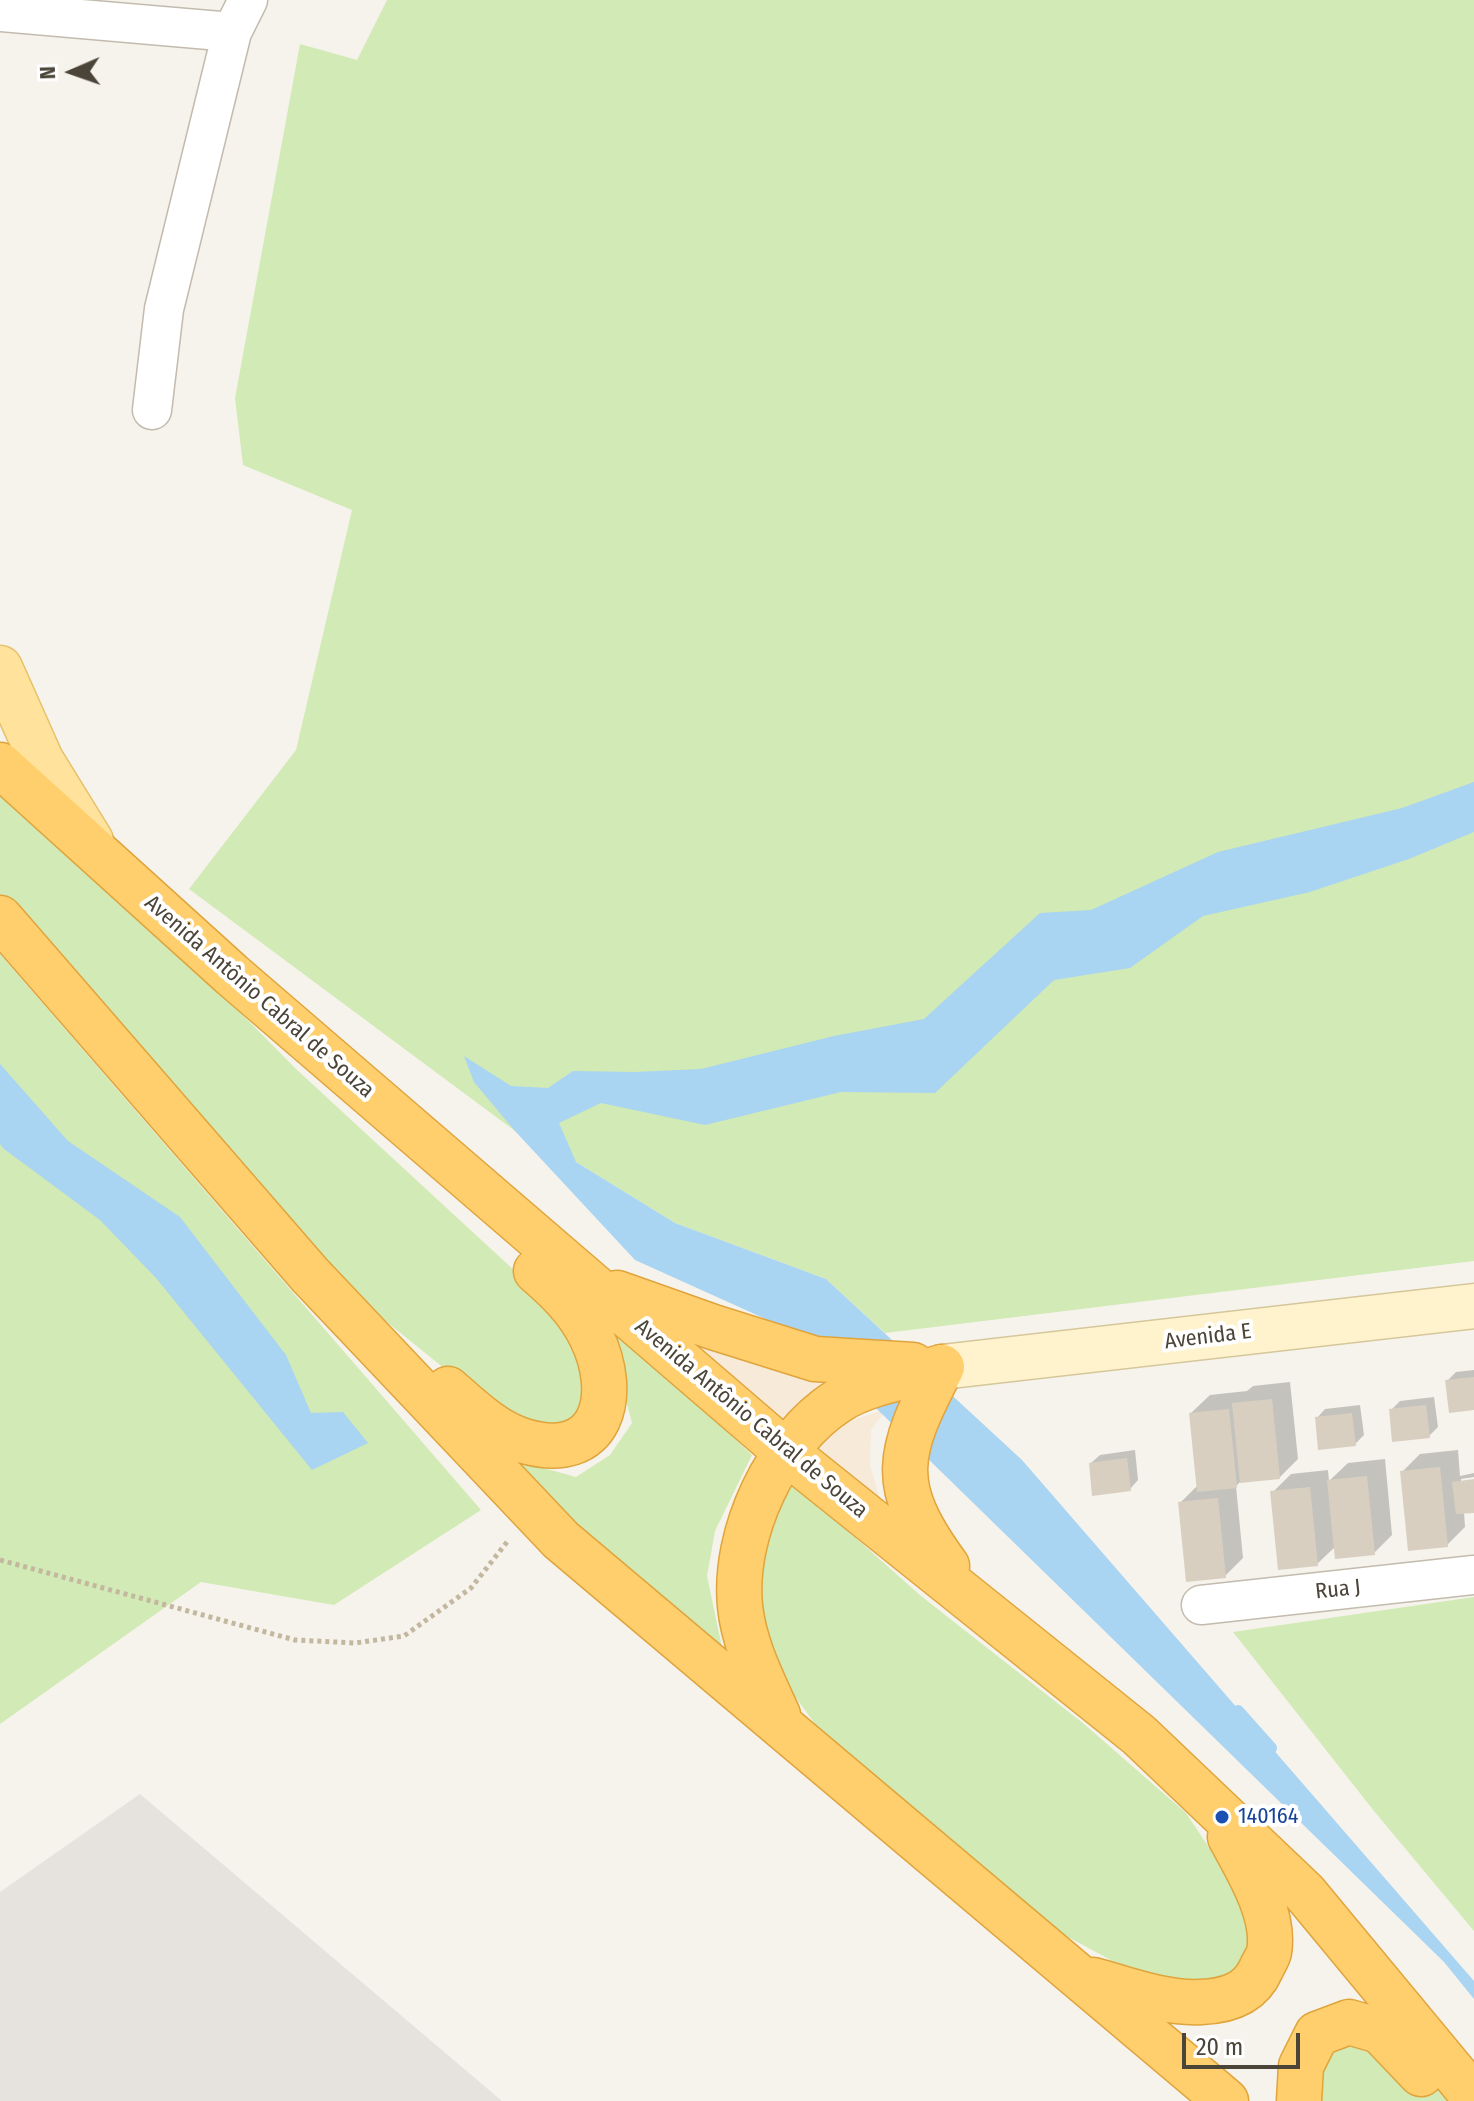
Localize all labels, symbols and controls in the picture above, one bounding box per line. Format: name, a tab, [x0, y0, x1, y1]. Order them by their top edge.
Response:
north arrow	[32, 32, 112, 112]
text: N	[34, 66, 61, 80]
street label: Avenida Antônio Cabral de Souza	[139, 890, 379, 1104]
street label: Avenida Antônio Cabral de Souza	[629, 1314, 873, 1524]
street label: Avenida E	[1163, 1319, 1253, 1355]
street label: Rua J	[1314, 1574, 1362, 1606]
place label: 140164	[1238, 1804, 1298, 1830]
marker: 140164	[1213, 1808, 1231, 1826]
scale bar	[1186, 2017, 1304, 2067]
text: 20 m	[1196, 2033, 1243, 2061]

